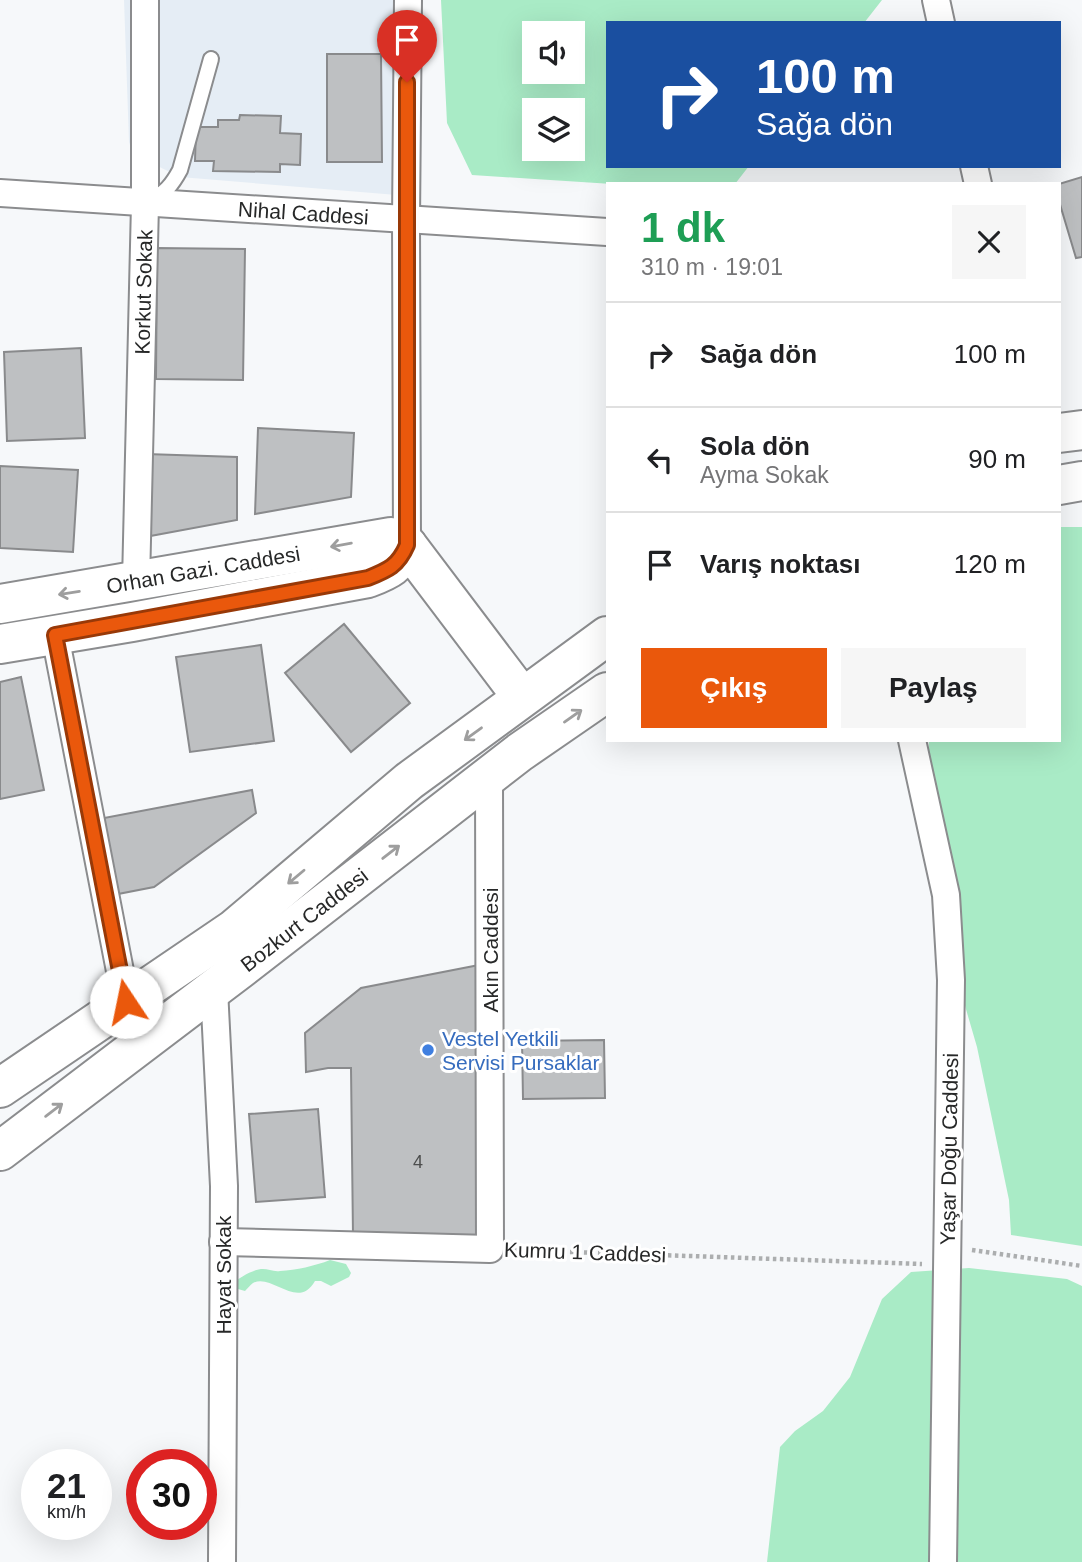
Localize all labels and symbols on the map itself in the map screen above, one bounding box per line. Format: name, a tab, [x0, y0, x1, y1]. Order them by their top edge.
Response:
pin	[377, 10, 437, 82]
street label: Nihal Caddesi	[237, 197, 369, 228]
street label: Korkut Sokak	[130, 229, 156, 355]
one-way arrow	[330, 539, 353, 552]
street label: Orhan Gazi. Caddesi	[104, 541, 302, 597]
one-way arrow	[58, 587, 81, 600]
one-way arrow	[563, 709, 582, 723]
one-way arrow	[464, 727, 483, 741]
one-way arrow	[381, 845, 400, 860]
street label: Bozkurt Caddesi	[236, 863, 372, 976]
one-way arrow	[287, 869, 305, 885]
street label: Akın Caddesi	[479, 888, 502, 1012]
position arrow	[89, 965, 163, 1039]
place label: Vestel Yetkili Servisi Pursaklar	[442, 1027, 600, 1074]
marker: Vestel Yetkili Servisi Pursaklar	[420, 1042, 436, 1058]
street label: Yaşar Doğu Caddesi	[936, 1053, 962, 1245]
one-way arrow	[45, 1102, 63, 1117]
house number: 4	[413, 1152, 423, 1172]
street label: Hayat Sokak	[212, 1215, 235, 1335]
street label: Kumru 1 Caddesi	[504, 1238, 666, 1266]
speed limit sign: 30	[126, 1449, 217, 1540]

